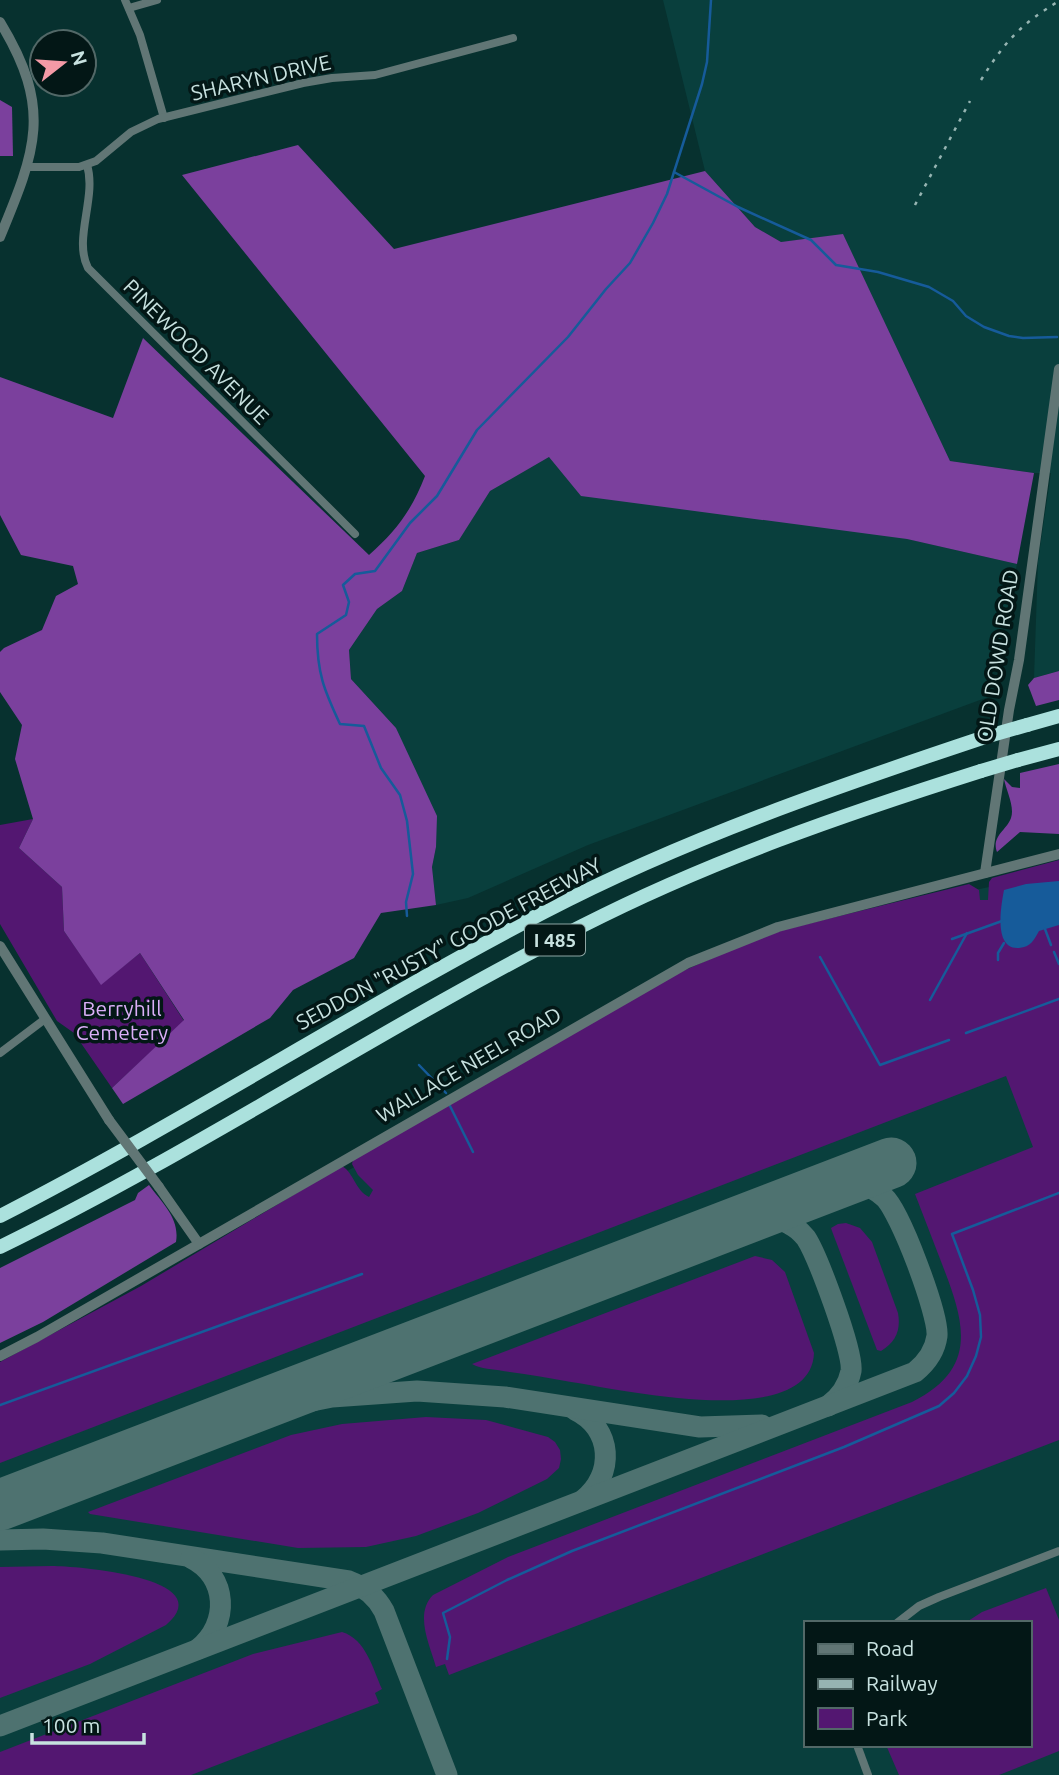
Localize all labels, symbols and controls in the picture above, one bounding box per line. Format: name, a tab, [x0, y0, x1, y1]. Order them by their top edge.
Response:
north arrow	[28, 28, 98, 98]
text: N	[67, 48, 92, 68]
street label: SHARYN DRIVE	[189, 49, 333, 105]
street label: PINEWOOD AVENUE	[119, 274, 274, 429]
street label: OLD DOWD ROAD	[972, 568, 1023, 744]
street label: SEDDON "RUSTY" GOODE FREEWAY	[292, 852, 605, 1034]
road number: I 485	[525, 924, 585, 956]
park label: Berryhill Cemetery	[76, 996, 168, 1044]
street label: WALLACE NEEL ROAD	[372, 1001, 565, 1127]
legend	[804, 1621, 1031, 1747]
text: Road	[866, 1636, 914, 1660]
text: Railway	[866, 1671, 938, 1695]
scale bar	[32, 1702, 144, 1746]
text: Park	[866, 1706, 908, 1730]
text: 100 m	[42, 1713, 100, 1737]

